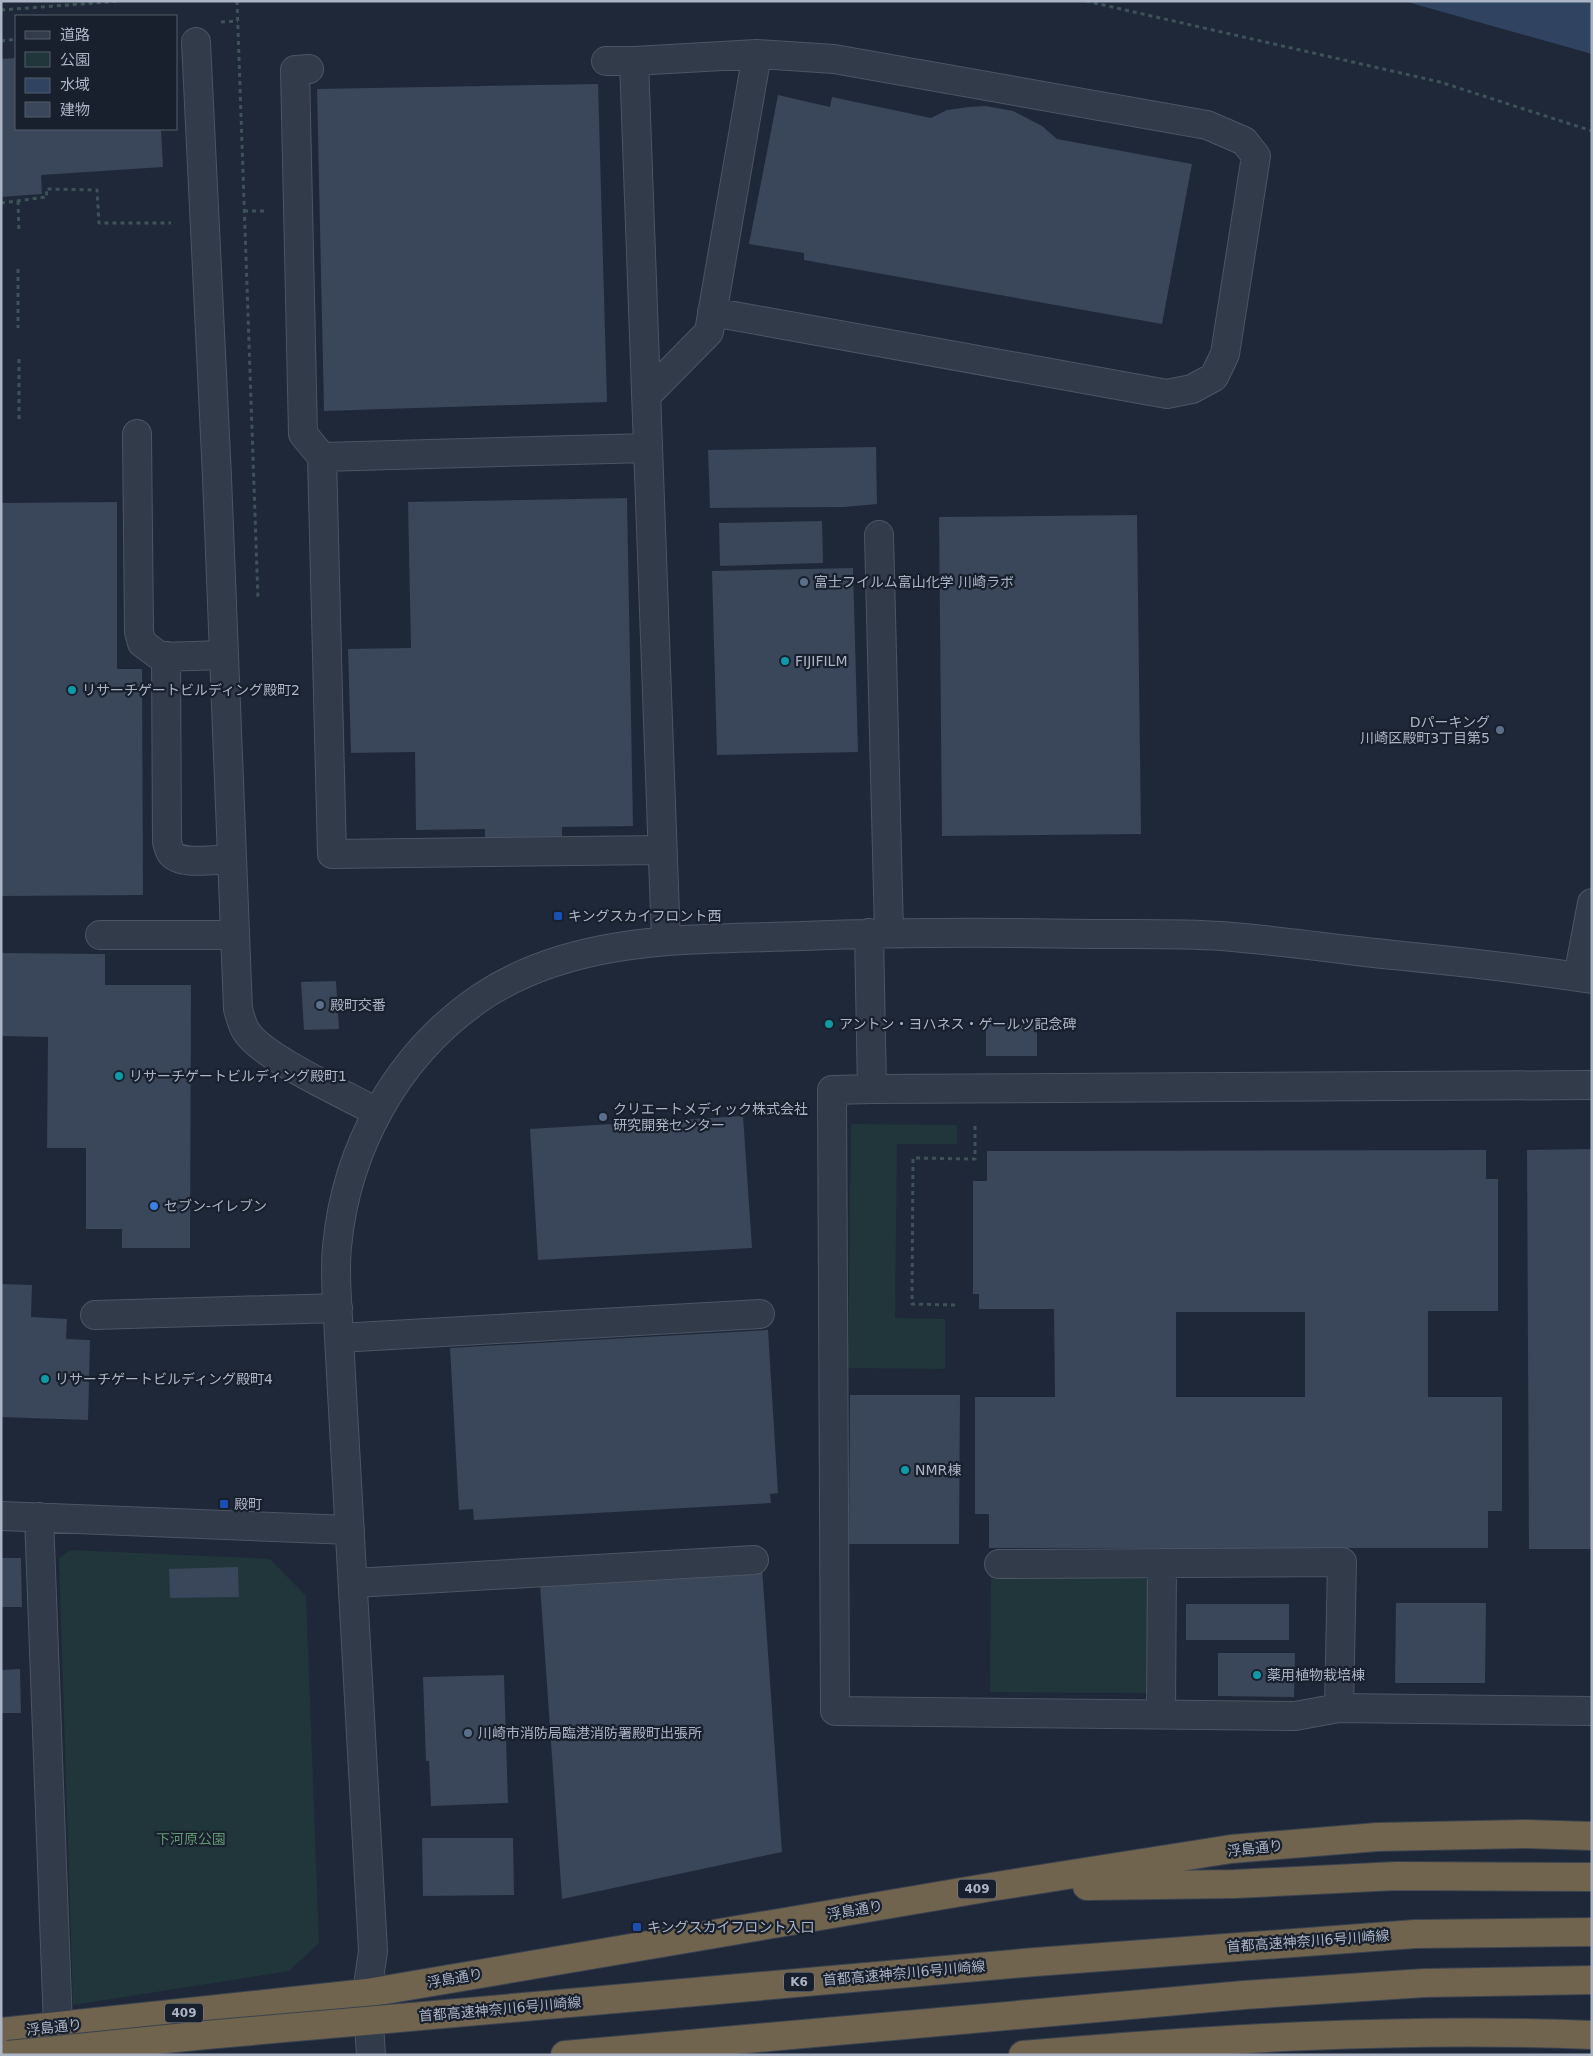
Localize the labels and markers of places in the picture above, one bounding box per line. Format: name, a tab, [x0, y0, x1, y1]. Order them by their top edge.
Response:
place label: 富士フイルム富山化学 川崎ラボ	[814, 574, 1014, 590]
marker: 富士フイルム富山化学 川崎ラボ	[798, 576, 810, 588]
place label: FIJIFILM	[795, 653, 848, 669]
marker: FIJIFILM	[779, 655, 791, 667]
place label: リサーチゲートビルディング殿町2	[82, 682, 300, 698]
marker: リサーチゲートビルディング殿町2	[66, 684, 78, 696]
place label: Dパーキング 川崎区殿町3丁目第5	[1360, 714, 1490, 746]
marker: Dパーキング 川崎区殿町3丁目第5	[1494, 724, 1506, 736]
place label: キングスカイフロント西	[568, 908, 722, 924]
marker: キングスカイフロント西	[552, 910, 564, 922]
place label: 殿町交番	[330, 997, 386, 1013]
marker: 殿町交番	[314, 999, 326, 1011]
place label: アントン・ヨハネス・ゲールツ記念碑	[839, 1016, 1076, 1032]
marker: アントン・ヨハネス・ゲールツ記念碑	[823, 1018, 835, 1030]
place label: リサーチゲートビルディング殿町1	[129, 1068, 347, 1084]
marker: リサーチゲートビルディング殿町1	[113, 1070, 125, 1082]
place label: クリエートメディック株式会社 研究開発センター	[613, 1101, 808, 1133]
marker: クリエートメディック株式会社 研究開発センター	[597, 1111, 609, 1123]
place label: セブン-イレブン	[164, 1198, 267, 1214]
marker: セブン-イレブン	[148, 1200, 160, 1212]
place label: リサーチゲートビルディング殿町4	[55, 1371, 273, 1387]
marker: リサーチゲートビルディング殿町4	[39, 1373, 51, 1385]
place label: NMR棟	[915, 1462, 961, 1478]
marker: NMR棟	[899, 1464, 911, 1476]
place label: 殿町	[234, 1496, 262, 1512]
marker: 殿町	[218, 1498, 230, 1510]
place label: 薬用植物栽培棟	[1267, 1667, 1365, 1683]
marker: 薬用植物栽培棟	[1251, 1669, 1263, 1681]
place label: 川崎市消防局臨港消防署殿町出張所	[478, 1725, 702, 1741]
marker: 川崎市消防局臨港消防署殿町出張所	[462, 1727, 474, 1739]
place label: キングスカイフロント入口	[647, 1919, 815, 1935]
marker: キングスカイフロント入口	[631, 1921, 643, 1933]

